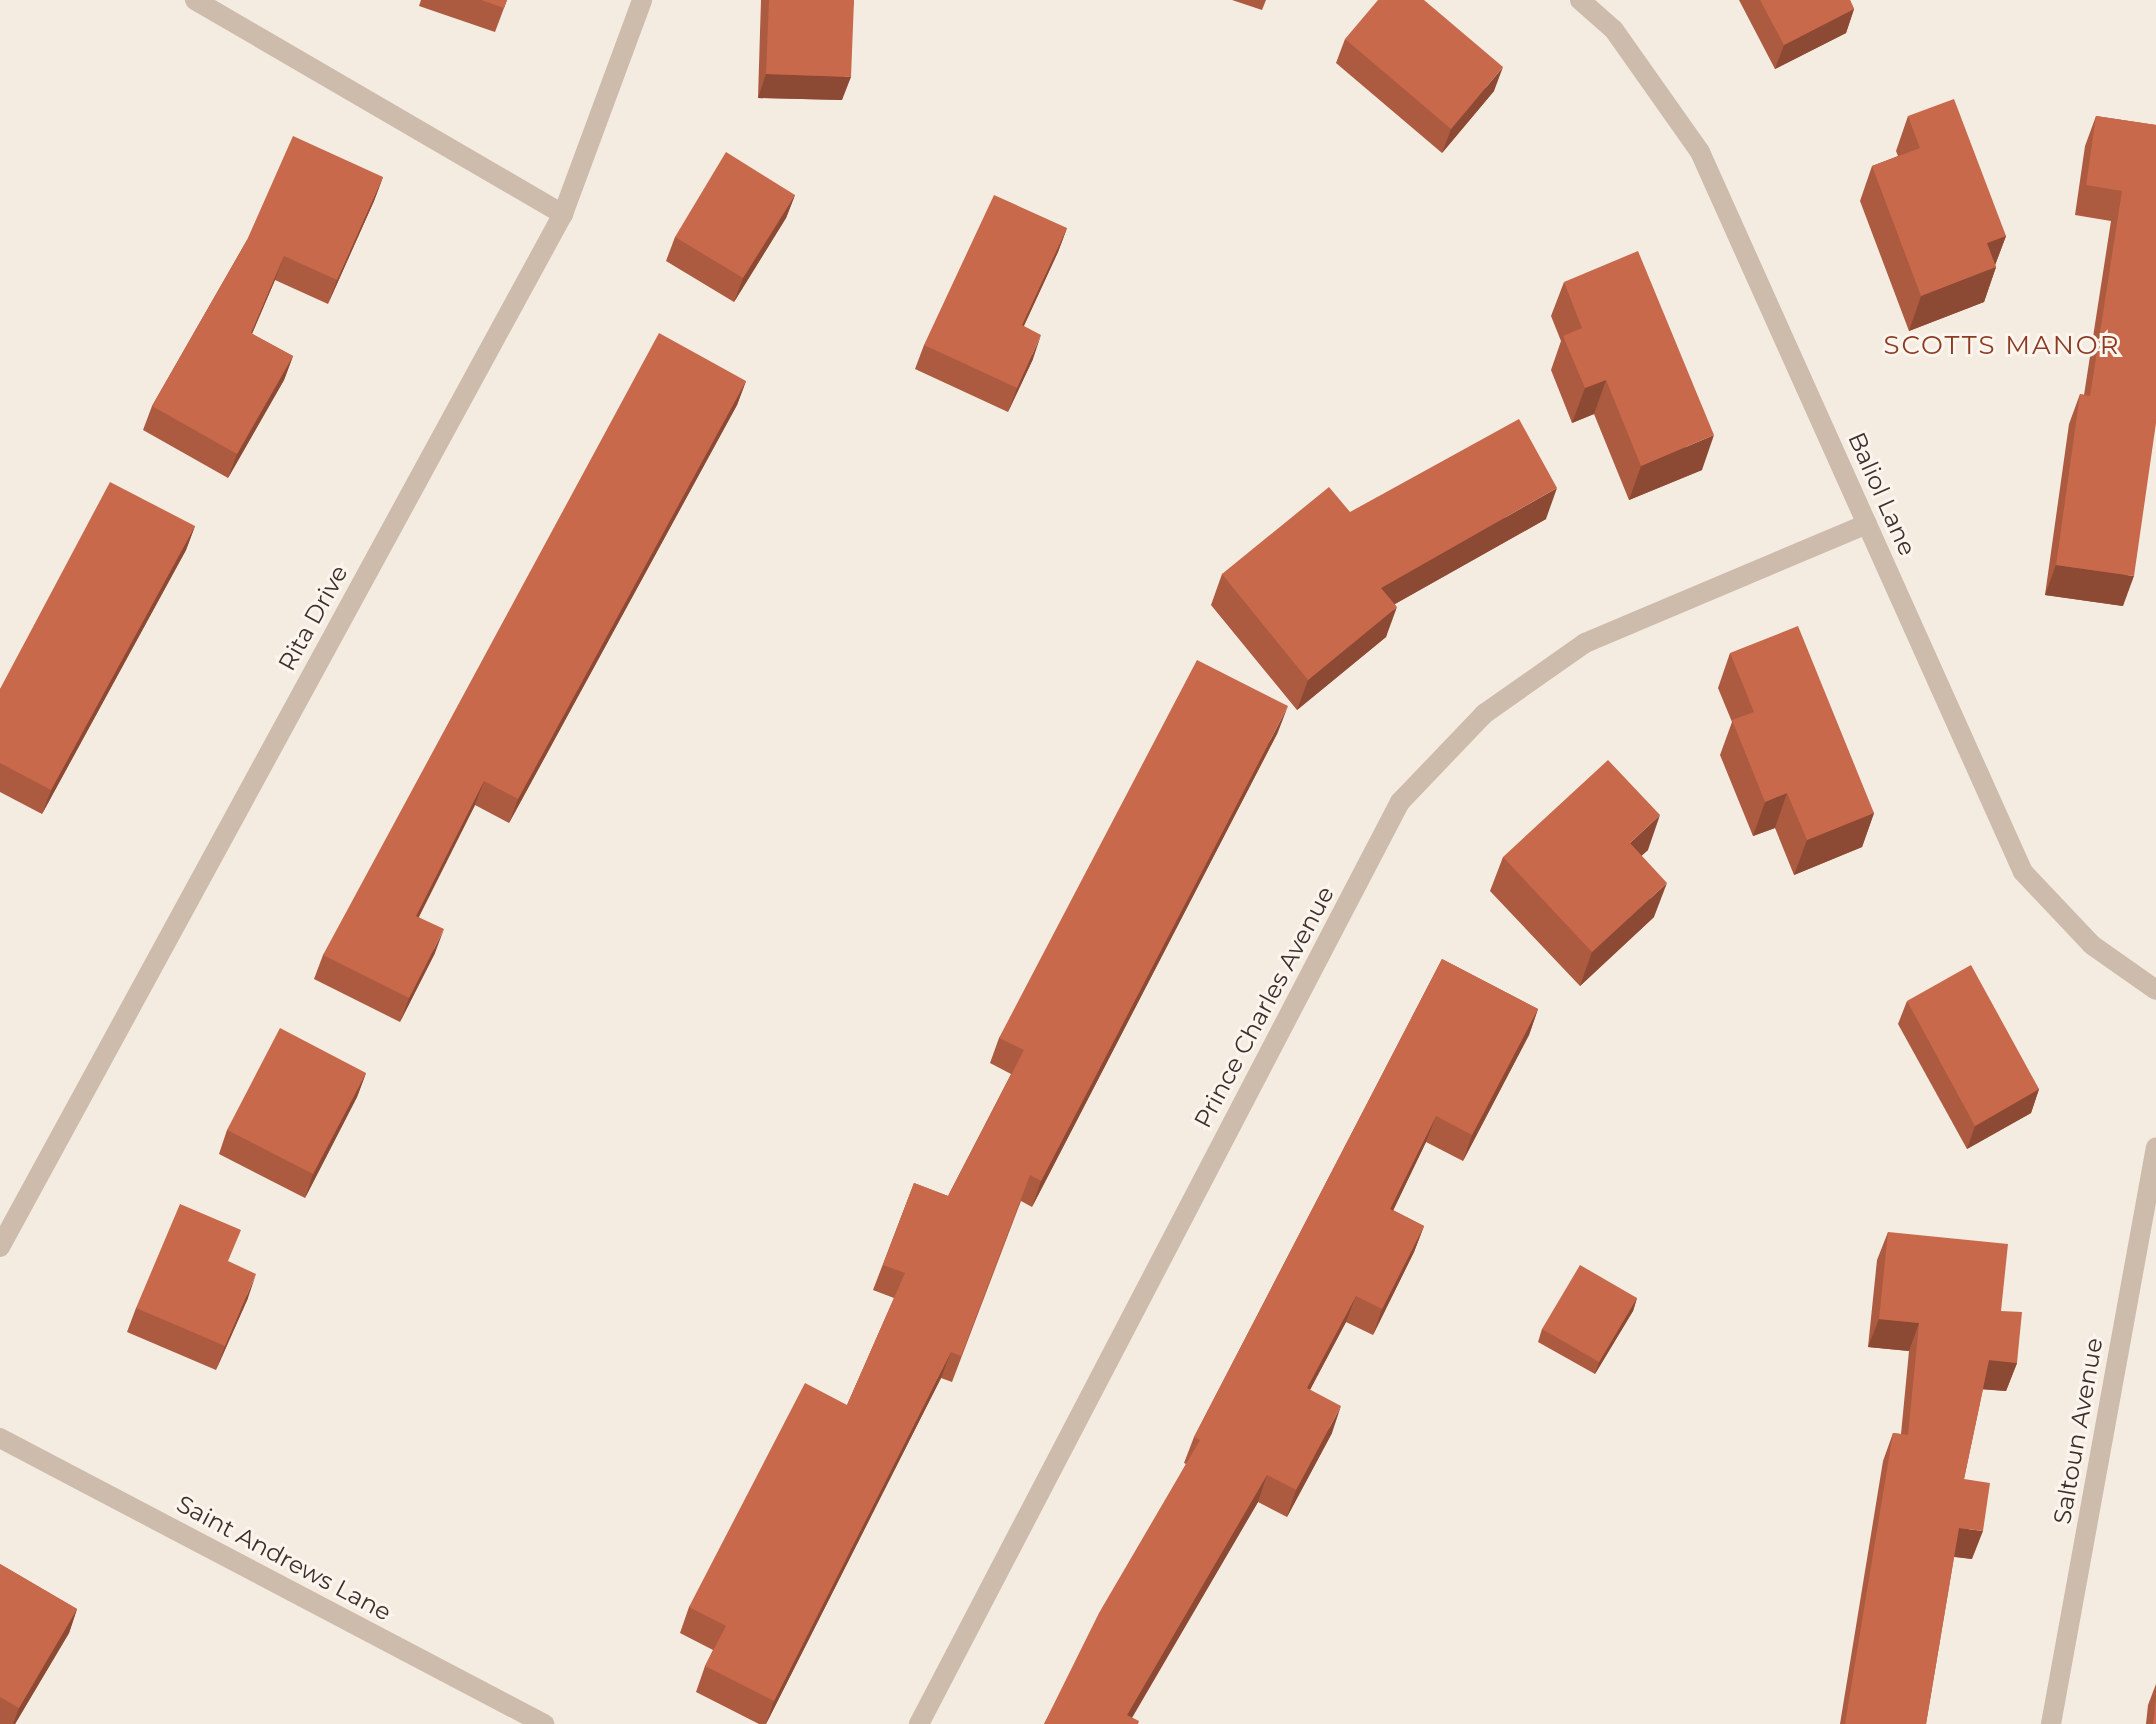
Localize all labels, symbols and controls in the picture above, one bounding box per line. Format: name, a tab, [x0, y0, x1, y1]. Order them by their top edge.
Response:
district label: SCOTTS MANOR	[1884, 330, 2120, 362]
street label: Baliol Lane	[1842, 428, 1922, 560]
street label: Rita Drive	[272, 560, 354, 676]
street label: Prince Charles Avenue	[1188, 881, 1340, 1133]
street label: Saltoun Avenue	[2047, 1336, 2109, 1526]
street label: Saint Andrews Lane	[172, 1489, 396, 1627]

